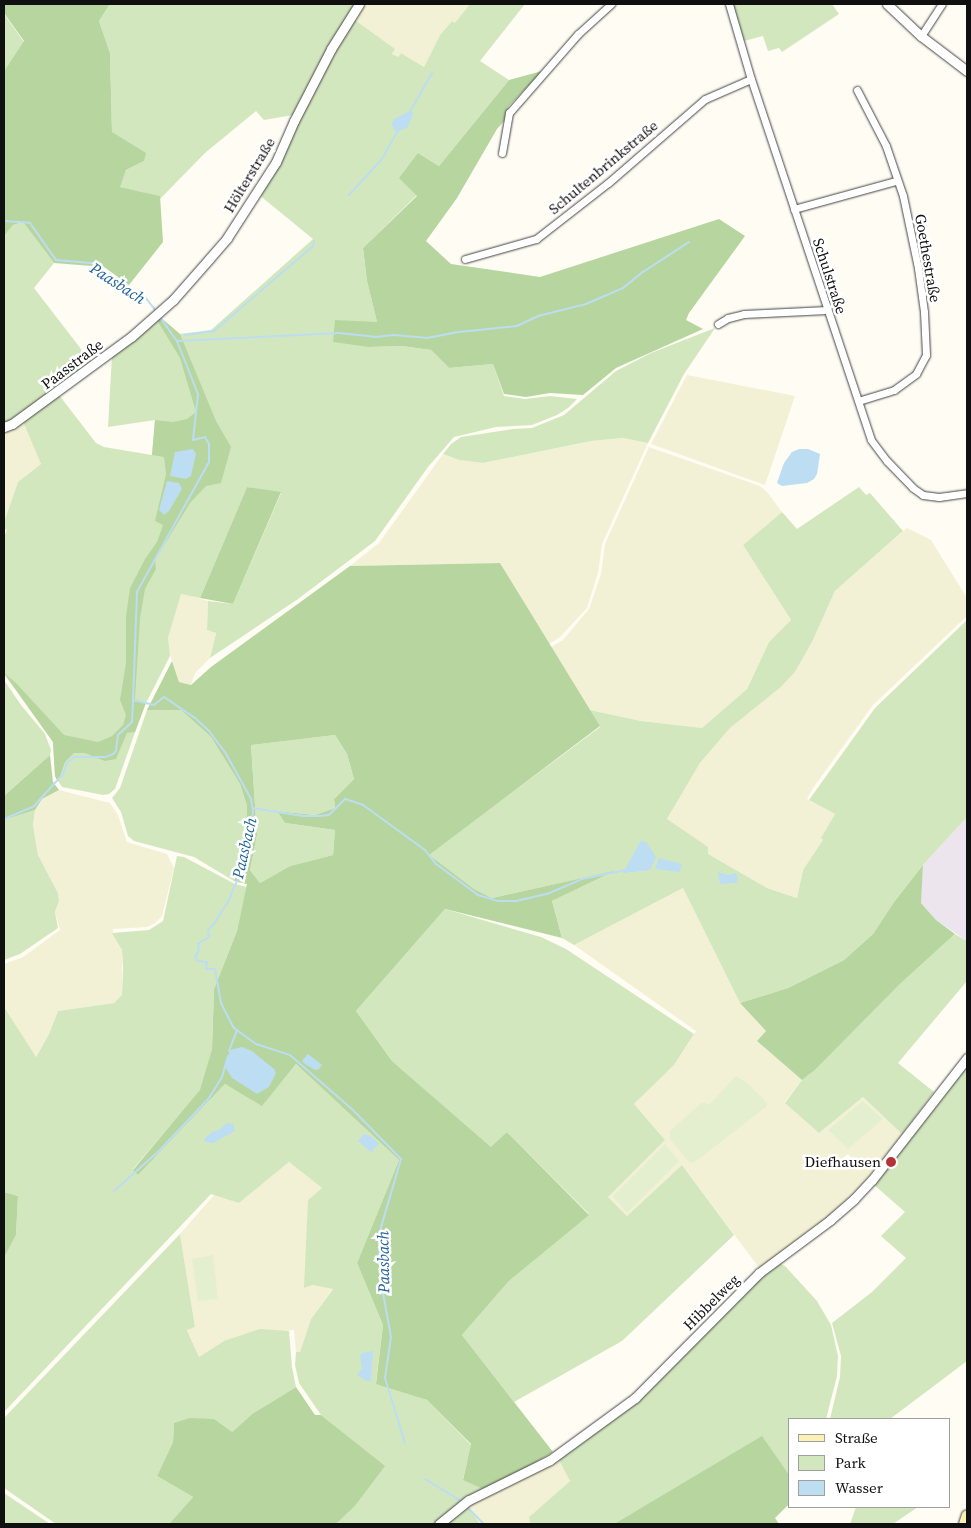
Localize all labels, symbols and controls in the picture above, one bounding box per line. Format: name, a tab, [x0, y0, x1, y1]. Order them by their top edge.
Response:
street label: Schultenbrinkstraße	[545, 116, 661, 218]
street label: Hölterstraße	[220, 134, 278, 216]
street label: Goethestraße	[911, 212, 945, 304]
street label: Schulstraße	[809, 236, 851, 316]
water label: Paasbach	[87, 258, 149, 308]
street label: Paasstraße	[38, 335, 106, 393]
water label: Paasbach	[228, 816, 260, 880]
place label: Diefhausen	[805, 1153, 881, 1171]
marker: Diefhausen	[885, 1156, 897, 1168]
water label: Paasbach	[373, 1231, 393, 1293]
street label: Hibbelweg	[679, 1270, 743, 1334]
legend	[788, 1418, 951, 1508]
text: Straße	[835, 1427, 878, 1448]
text: Park	[835, 1452, 866, 1473]
text: Wasser	[835, 1477, 883, 1498]

